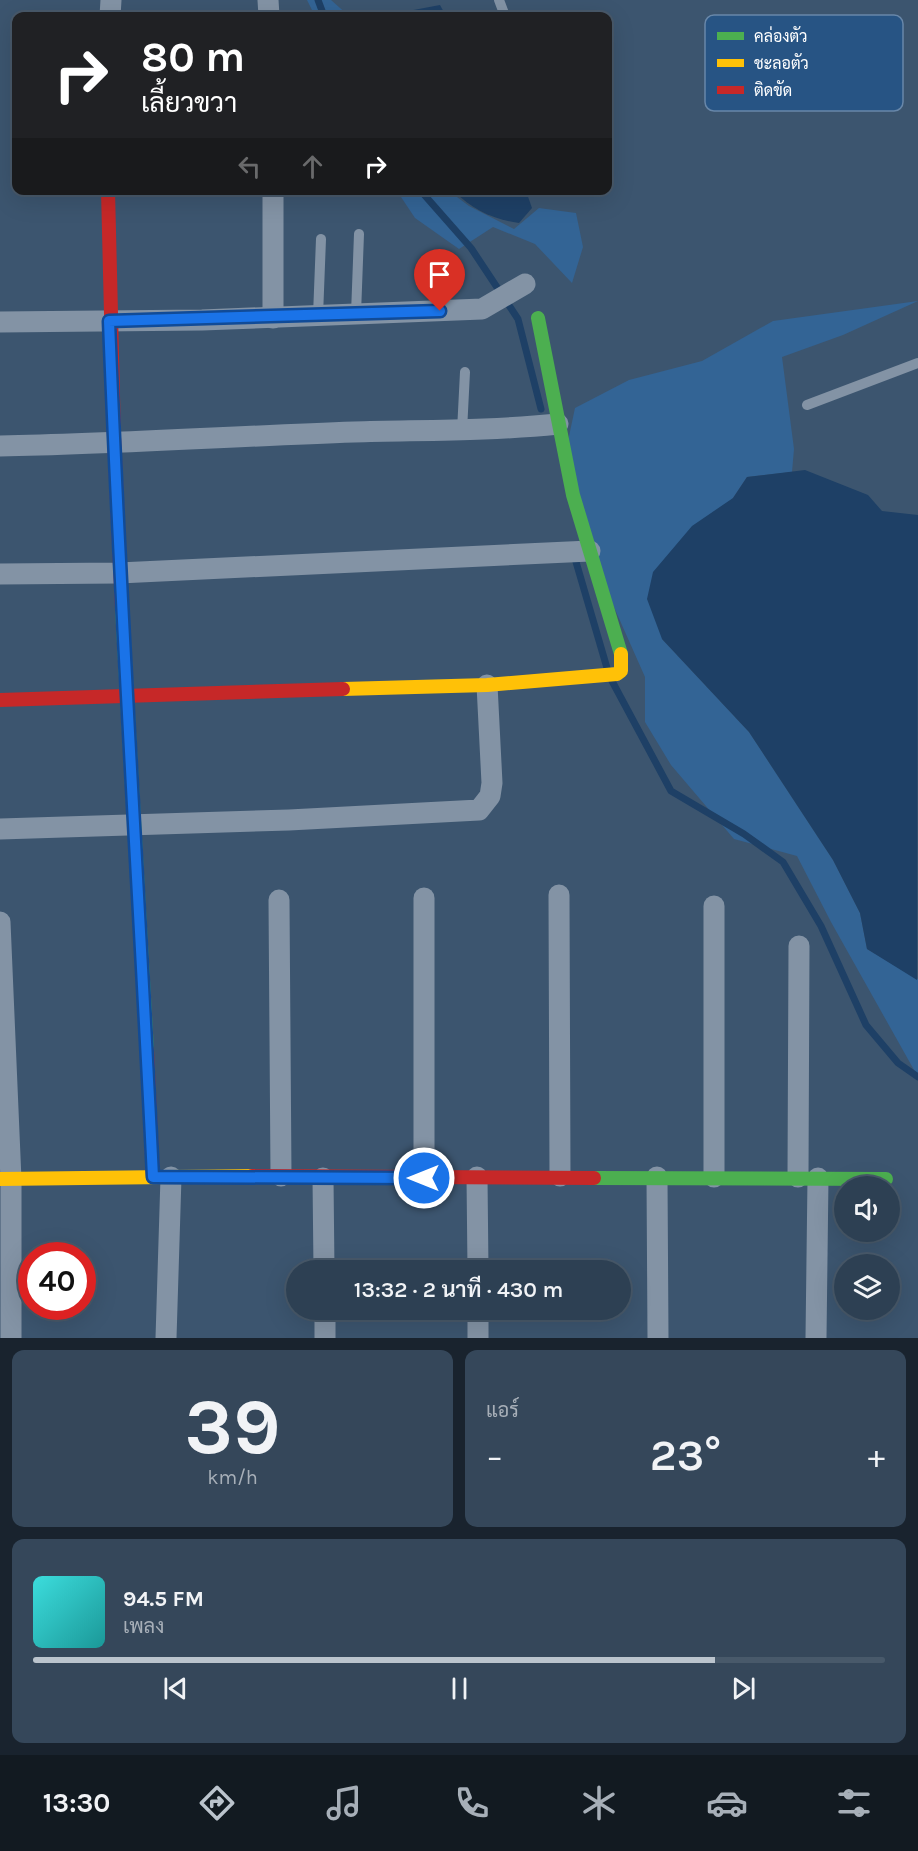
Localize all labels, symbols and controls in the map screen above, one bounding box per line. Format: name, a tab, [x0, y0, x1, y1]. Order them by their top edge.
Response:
legend	[705, 15, 903, 111]
text: คล่องตัว	[754, 26, 808, 46]
text: 80 m	[141, 32, 245, 82]
icon: right	[42, 36, 120, 114]
text: ชะลอตัว	[754, 53, 809, 73]
text: ติดขัด	[754, 80, 792, 100]
text: เลี้ยวขวา	[141, 87, 237, 119]
icon: left	[233, 150, 266, 183]
icon: ahead	[296, 150, 329, 183]
icon: right	[359, 150, 392, 183]
pin	[414, 249, 465, 311]
icon: arrive	[423, 258, 456, 291]
position arrow	[392, 1146, 456, 1210]
map controls	[834, 1176, 900, 1320]
button: sound	[834, 1176, 900, 1242]
speed limit sign: 40	[18, 1242, 96, 1320]
button: layers	[834, 1254, 900, 1320]
text: 13:32 · 2 นาที · 430 m	[354, 1277, 563, 1303]
text: 39	[184, 1381, 281, 1473]
text: แอร์	[486, 1399, 519, 1422]
text: 23°	[650, 1429, 721, 1481]
text: −	[486, 1437, 503, 1475]
text: +	[868, 1437, 885, 1475]
text: km/h	[207, 1466, 258, 1489]
text: 94.5 FM	[123, 1586, 204, 1612]
text: เพลง	[123, 1615, 164, 1638]
icon: previous	[159, 1672, 192, 1705]
icon: pause	[443, 1672, 476, 1705]
icon: next	[727, 1672, 760, 1705]
icon: directions	[196, 1782, 238, 1824]
icon: music	[323, 1782, 365, 1824]
icon: phone	[451, 1782, 493, 1824]
icon: climate	[578, 1782, 620, 1824]
icon: car	[706, 1782, 748, 1824]
icon: filters	[833, 1782, 875, 1824]
text: 13:30	[43, 1787, 110, 1819]

